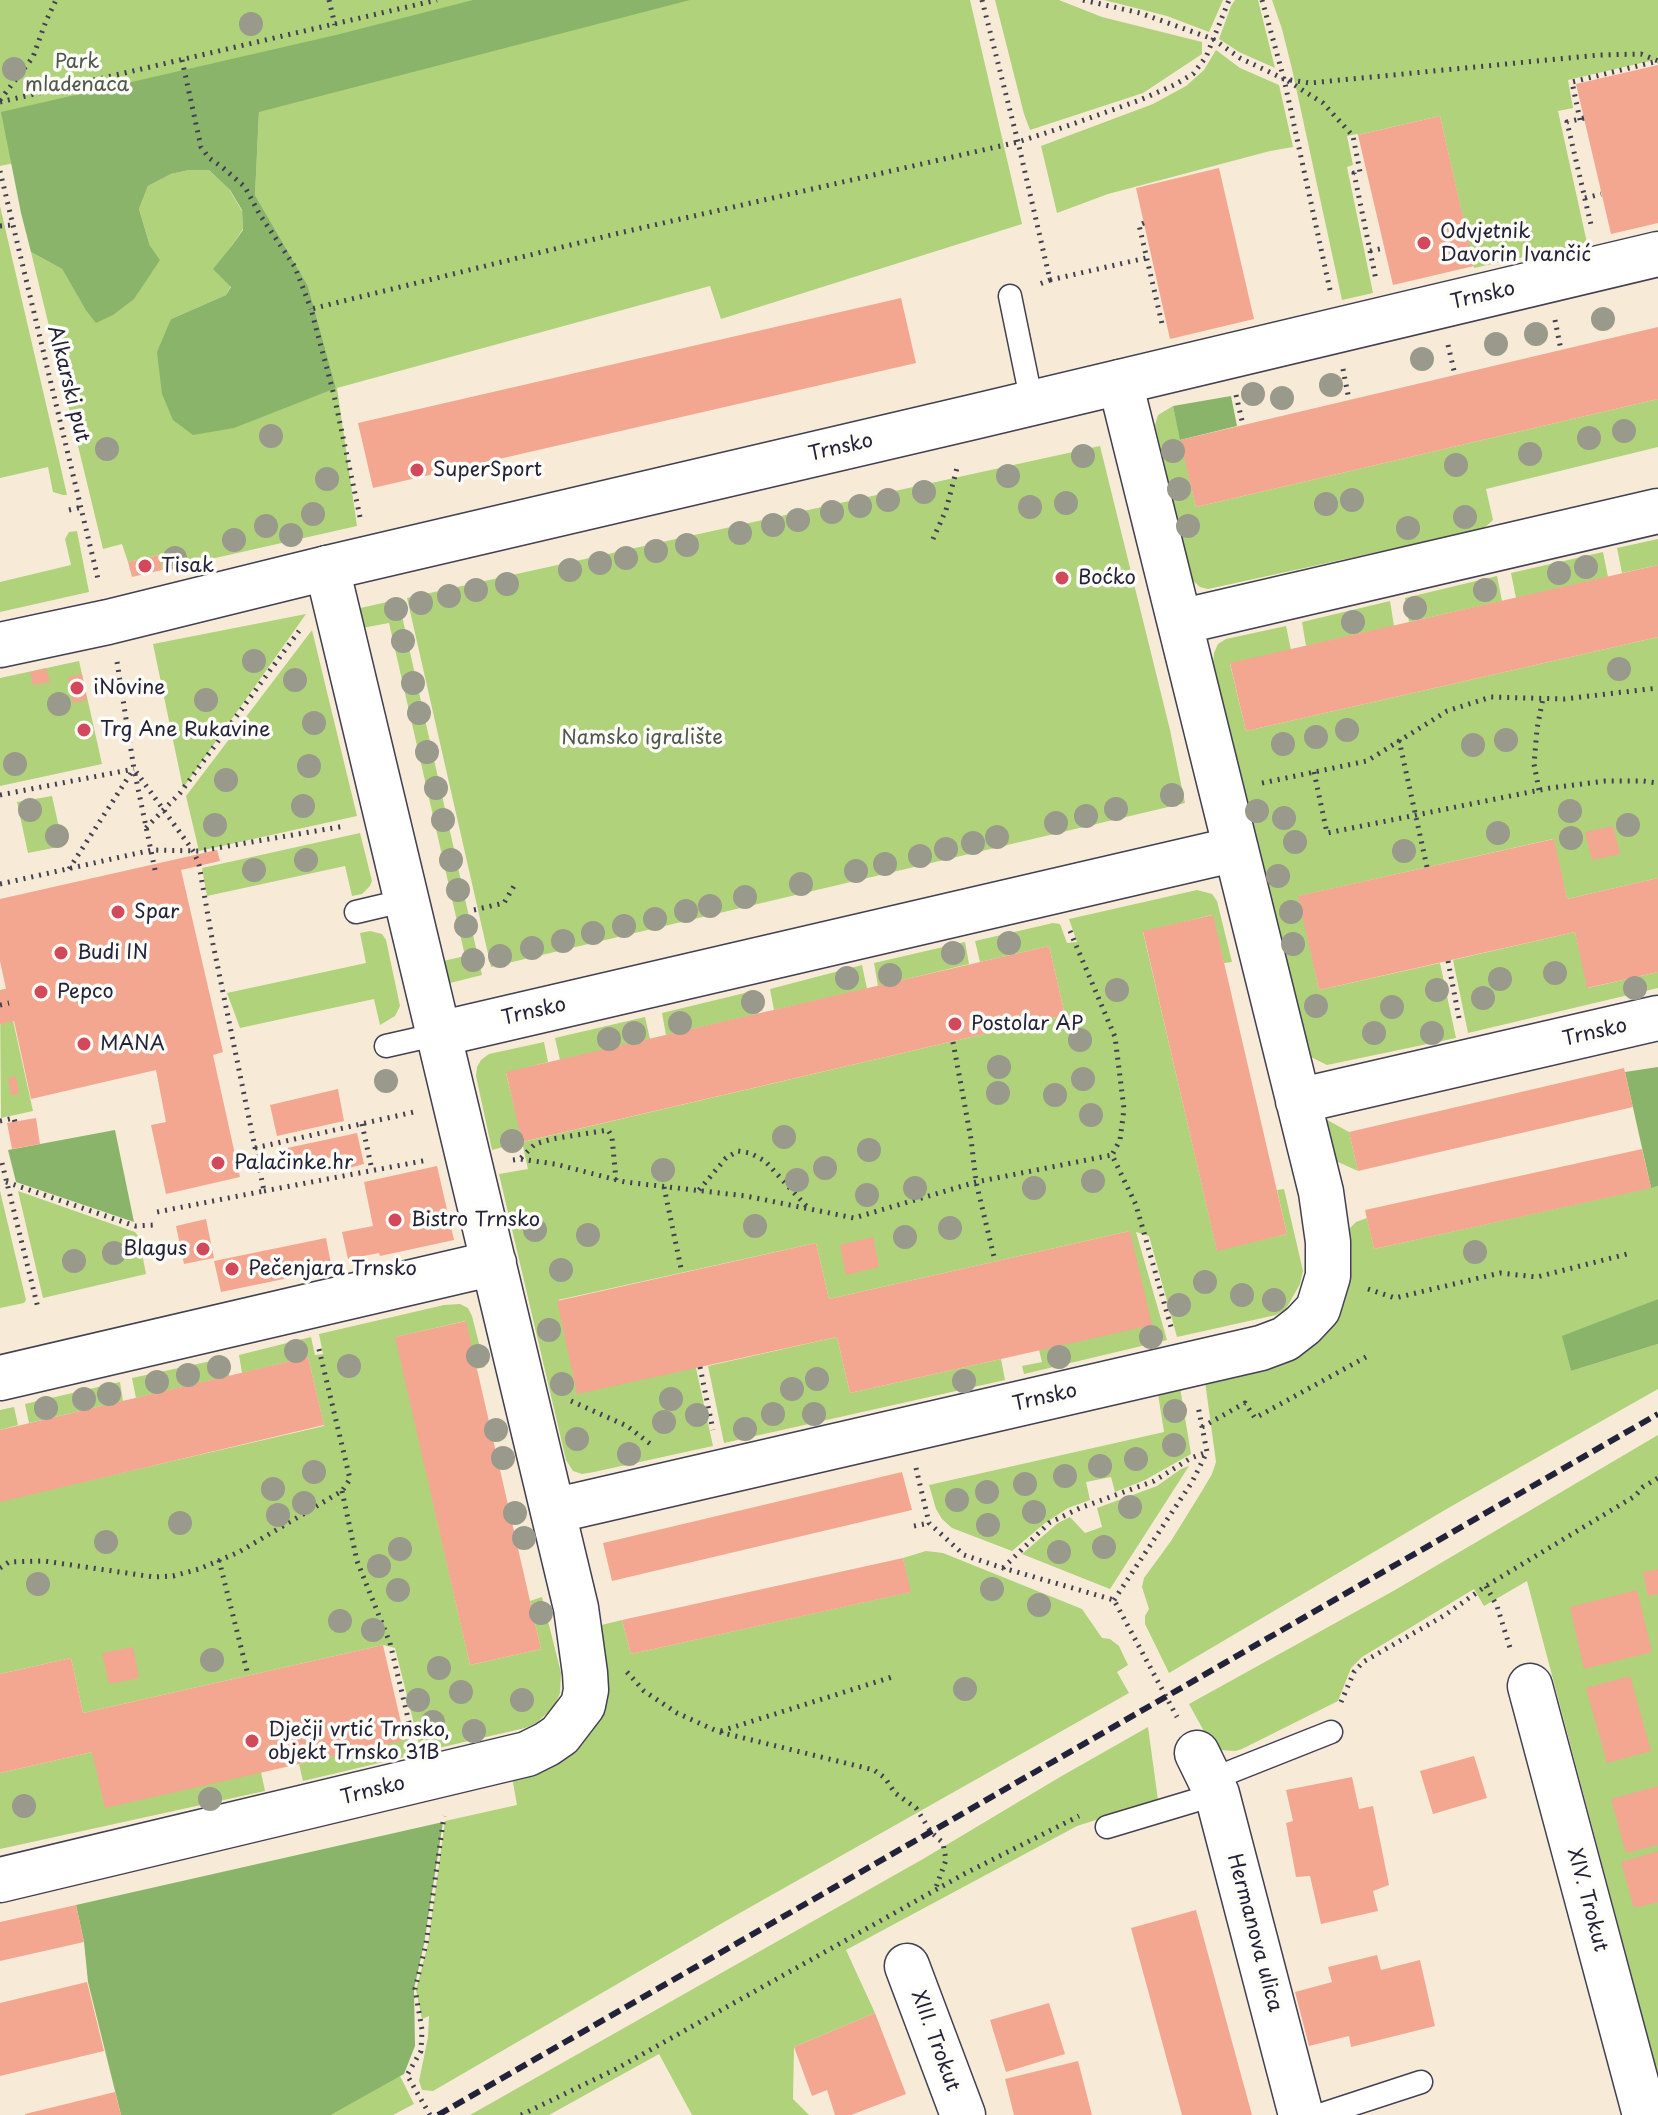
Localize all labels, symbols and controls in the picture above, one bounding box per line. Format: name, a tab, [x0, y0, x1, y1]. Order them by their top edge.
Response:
park label: Park mladenaca	[25, 50, 129, 97]
place label: Odvjetnik Davorin Ivančić	[1440, 220, 1591, 267]
marker: Odvjetnik Davorin Ivančić	[1415, 234, 1433, 252]
street label: Trnsko	[1448, 277, 1518, 315]
street label: Alkarski put	[42, 323, 94, 445]
street label: Trnsko	[806, 429, 876, 467]
place label: SuperSport	[433, 458, 542, 482]
marker: SuperSport	[408, 461, 426, 479]
place label: Tisak	[161, 554, 214, 578]
marker: Tisak	[136, 557, 154, 575]
place label: Boćko	[1078, 566, 1136, 590]
marker: Boćko	[1053, 569, 1071, 587]
place label: iNovine	[93, 676, 166, 700]
marker: iNovine	[68, 679, 86, 697]
place label: Trg Ane Rukavine	[100, 718, 270, 742]
marker: Trg Ane Rukavine	[75, 721, 93, 739]
park label: Namsko igralište	[561, 726, 723, 750]
place label: Spar	[134, 900, 179, 924]
marker: Spar	[109, 903, 127, 921]
place label: Budi IN	[77, 941, 148, 965]
marker: Budi IN	[52, 944, 70, 962]
place label: Pepco	[57, 980, 113, 1004]
marker: Pepco	[32, 983, 50, 1001]
street label: Trnsko	[499, 993, 569, 1031]
place label: Postolar AP	[971, 1012, 1083, 1036]
street label: Trnsko	[1560, 1014, 1630, 1052]
marker: Postolar AP	[946, 1015, 964, 1033]
place label: MANA	[100, 1032, 165, 1056]
marker: MANA	[75, 1035, 93, 1053]
place label: Palačinke.hr	[234, 1151, 353, 1175]
marker: Palačinke.hr	[209, 1154, 227, 1172]
place label: Bistro Trnsko	[411, 1208, 540, 1232]
marker: Bistro Trnsko	[386, 1211, 404, 1229]
place label: Blagus	[123, 1237, 187, 1261]
marker: Blagus	[194, 1240, 212, 1258]
place label: Pečenjara Trnsko	[248, 1257, 417, 1281]
marker: Pečenjara Trnsko	[223, 1260, 241, 1278]
street label: Trnsko	[1010, 1379, 1080, 1417]
place label: Dječji vrtić Trnsko, objekt Trnsko 31B	[268, 1718, 450, 1765]
marker: Dječji vrtić Trnsko, objekt Trnsko 31B	[243, 1732, 261, 1750]
street label: Trnsko	[338, 1771, 408, 1811]
street label: XIV. Trokut	[1562, 1846, 1612, 1954]
street label: Hermanova ulica	[1221, 1851, 1287, 2015]
street label: XIII. Trokut	[906, 1987, 964, 2095]

